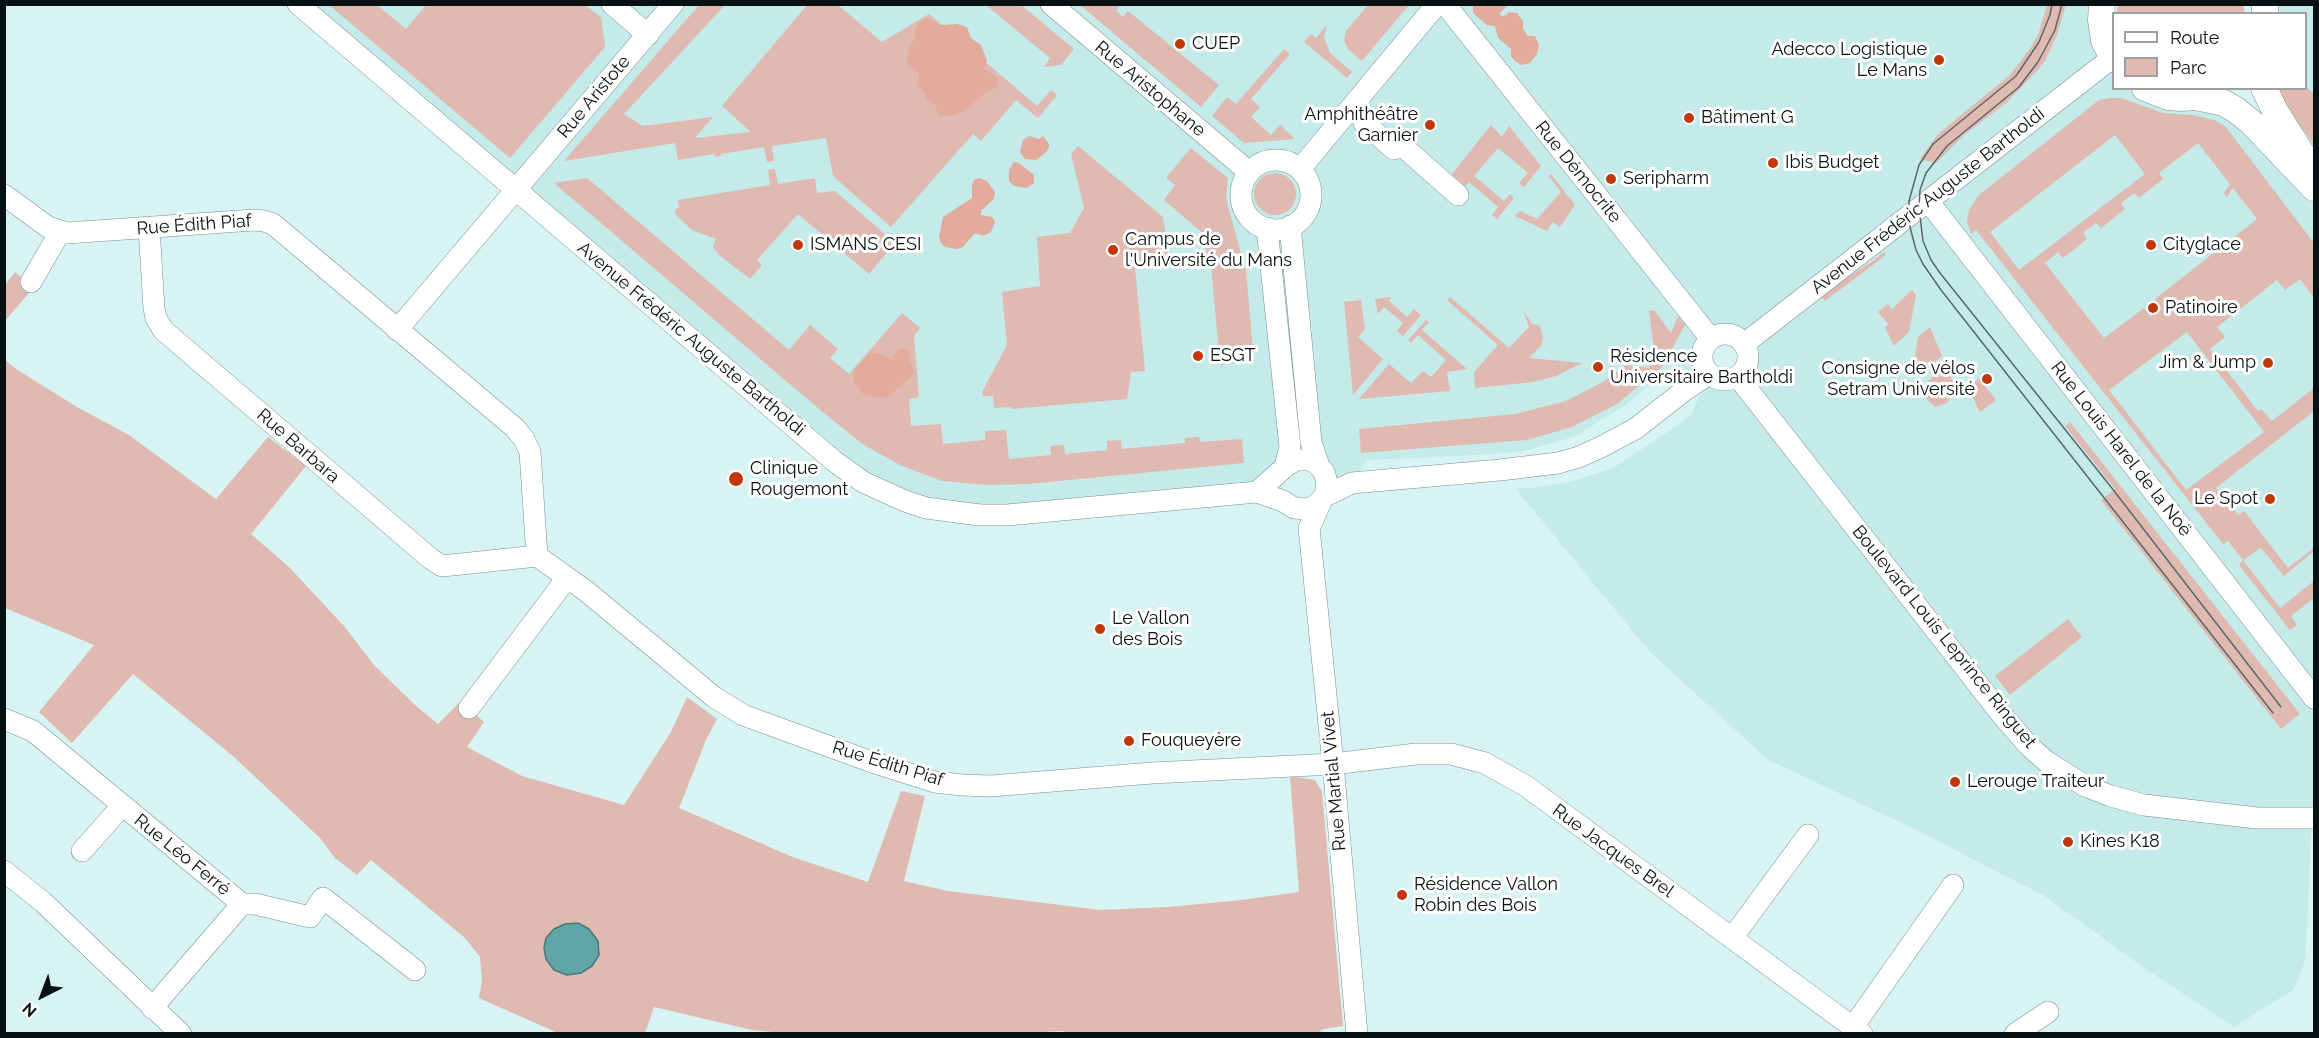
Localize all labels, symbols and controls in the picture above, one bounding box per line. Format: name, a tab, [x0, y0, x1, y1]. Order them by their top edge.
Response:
legend	[2112, 12, 2307, 90]
text: Route	[2170, 27, 2219, 48]
place label: CUEP	[1192, 33, 1240, 55]
street label: Rue Aristophane	[1090, 36, 1210, 142]
marker: CUEP	[1173, 37, 1187, 51]
place label: Adecco Logistique Le Mans	[1771, 39, 1927, 82]
street label: Rue Aristote	[553, 51, 635, 143]
marker: Adecco Logistique Le Mans	[1932, 53, 1946, 67]
text: Parc	[2170, 57, 2207, 78]
street label: Avenue Frédéric Auguste Bartholdi	[1807, 103, 2049, 299]
place label: Amphithéâtre Garnier	[1304, 104, 1418, 146]
place label: Bâtiment G	[1701, 107, 1794, 129]
marker: Bâtiment G	[1682, 111, 1696, 125]
street label: Rue Démocrite	[1530, 117, 1626, 227]
marker: Amphithéâtre Garnier	[1423, 118, 1437, 132]
place label: Ibis Budget	[1785, 152, 1879, 174]
marker: Ibis Budget	[1766, 156, 1780, 170]
place label: Seripharm	[1623, 168, 1709, 190]
marker: Seripharm	[1604, 172, 1618, 186]
street label: Rue Édith Piaf	[136, 210, 252, 240]
place label: Campus de l'Université du Mans	[1125, 229, 1292, 272]
place label: ISMANS CESI	[810, 234, 921, 256]
place label: Cityglace	[2163, 234, 2241, 256]
street label: Avenue Frédéric Auguste Bartholdi	[573, 237, 809, 441]
marker: ISMANS CESI	[791, 238, 805, 252]
marker: Cityglace	[2144, 238, 2158, 252]
marker: Campus de l'Université du Mans	[1106, 243, 1120, 257]
place label: Patinoire	[2165, 297, 2238, 319]
marker: Patinoire	[2146, 301, 2160, 315]
place label: ESGT	[1210, 345, 1255, 367]
place label: Résidence Universitaire Bartholdi	[1610, 346, 1793, 388]
marker: ESGT	[1191, 349, 1205, 363]
place label: Jim & Jump	[2159, 352, 2256, 374]
marker: Jim & Jump	[2261, 356, 2275, 370]
street label: Rue Louis Harel de la Noë	[2046, 357, 2196, 541]
place label: Consigne de vélos Setram Université	[1822, 358, 1975, 400]
marker: Résidence Universitaire Bartholdi	[1591, 360, 1605, 374]
marker: Consigne de vélos Setram Université	[1980, 372, 1994, 386]
street label: Rue Barbara	[252, 404, 344, 488]
place label: Clinique Rougemont	[750, 458, 848, 500]
marker: Clinique Rougemont	[727, 470, 745, 488]
place label: Le Spot	[2194, 488, 2258, 510]
marker: Le Spot	[2263, 492, 2277, 506]
street label: Boulevard Louis Leprince Ringuet	[1847, 521, 2041, 753]
place label: Le Vallon des Bois	[1112, 608, 1190, 650]
marker: Le Vallon des Bois	[1093, 622, 1107, 636]
street label: Rue Martial Vivet	[1317, 710, 1351, 852]
place label: Fouqueyère	[1141, 730, 1241, 752]
marker: Fouqueyère	[1122, 734, 1136, 748]
street label: Rue Édith Piaf	[830, 737, 946, 791]
place label: Lerouge Traiteur	[1967, 771, 2104, 793]
marker: Lerouge Traiteur	[1948, 775, 1962, 789]
street label: Rue Jacques Brel	[1548, 800, 1678, 902]
street label: Rue Léo Ferré	[130, 810, 234, 900]
place label: Kines K18	[2080, 831, 2160, 853]
marker: Kines K18	[2061, 835, 2075, 849]
place label: Résidence Vallon Robin des Bois	[1414, 874, 1558, 916]
marker: Résidence Vallon Robin des Bois	[1395, 888, 1409, 902]
north arrow	[12, 966, 72, 1026]
text: N	[19, 999, 41, 1021]

